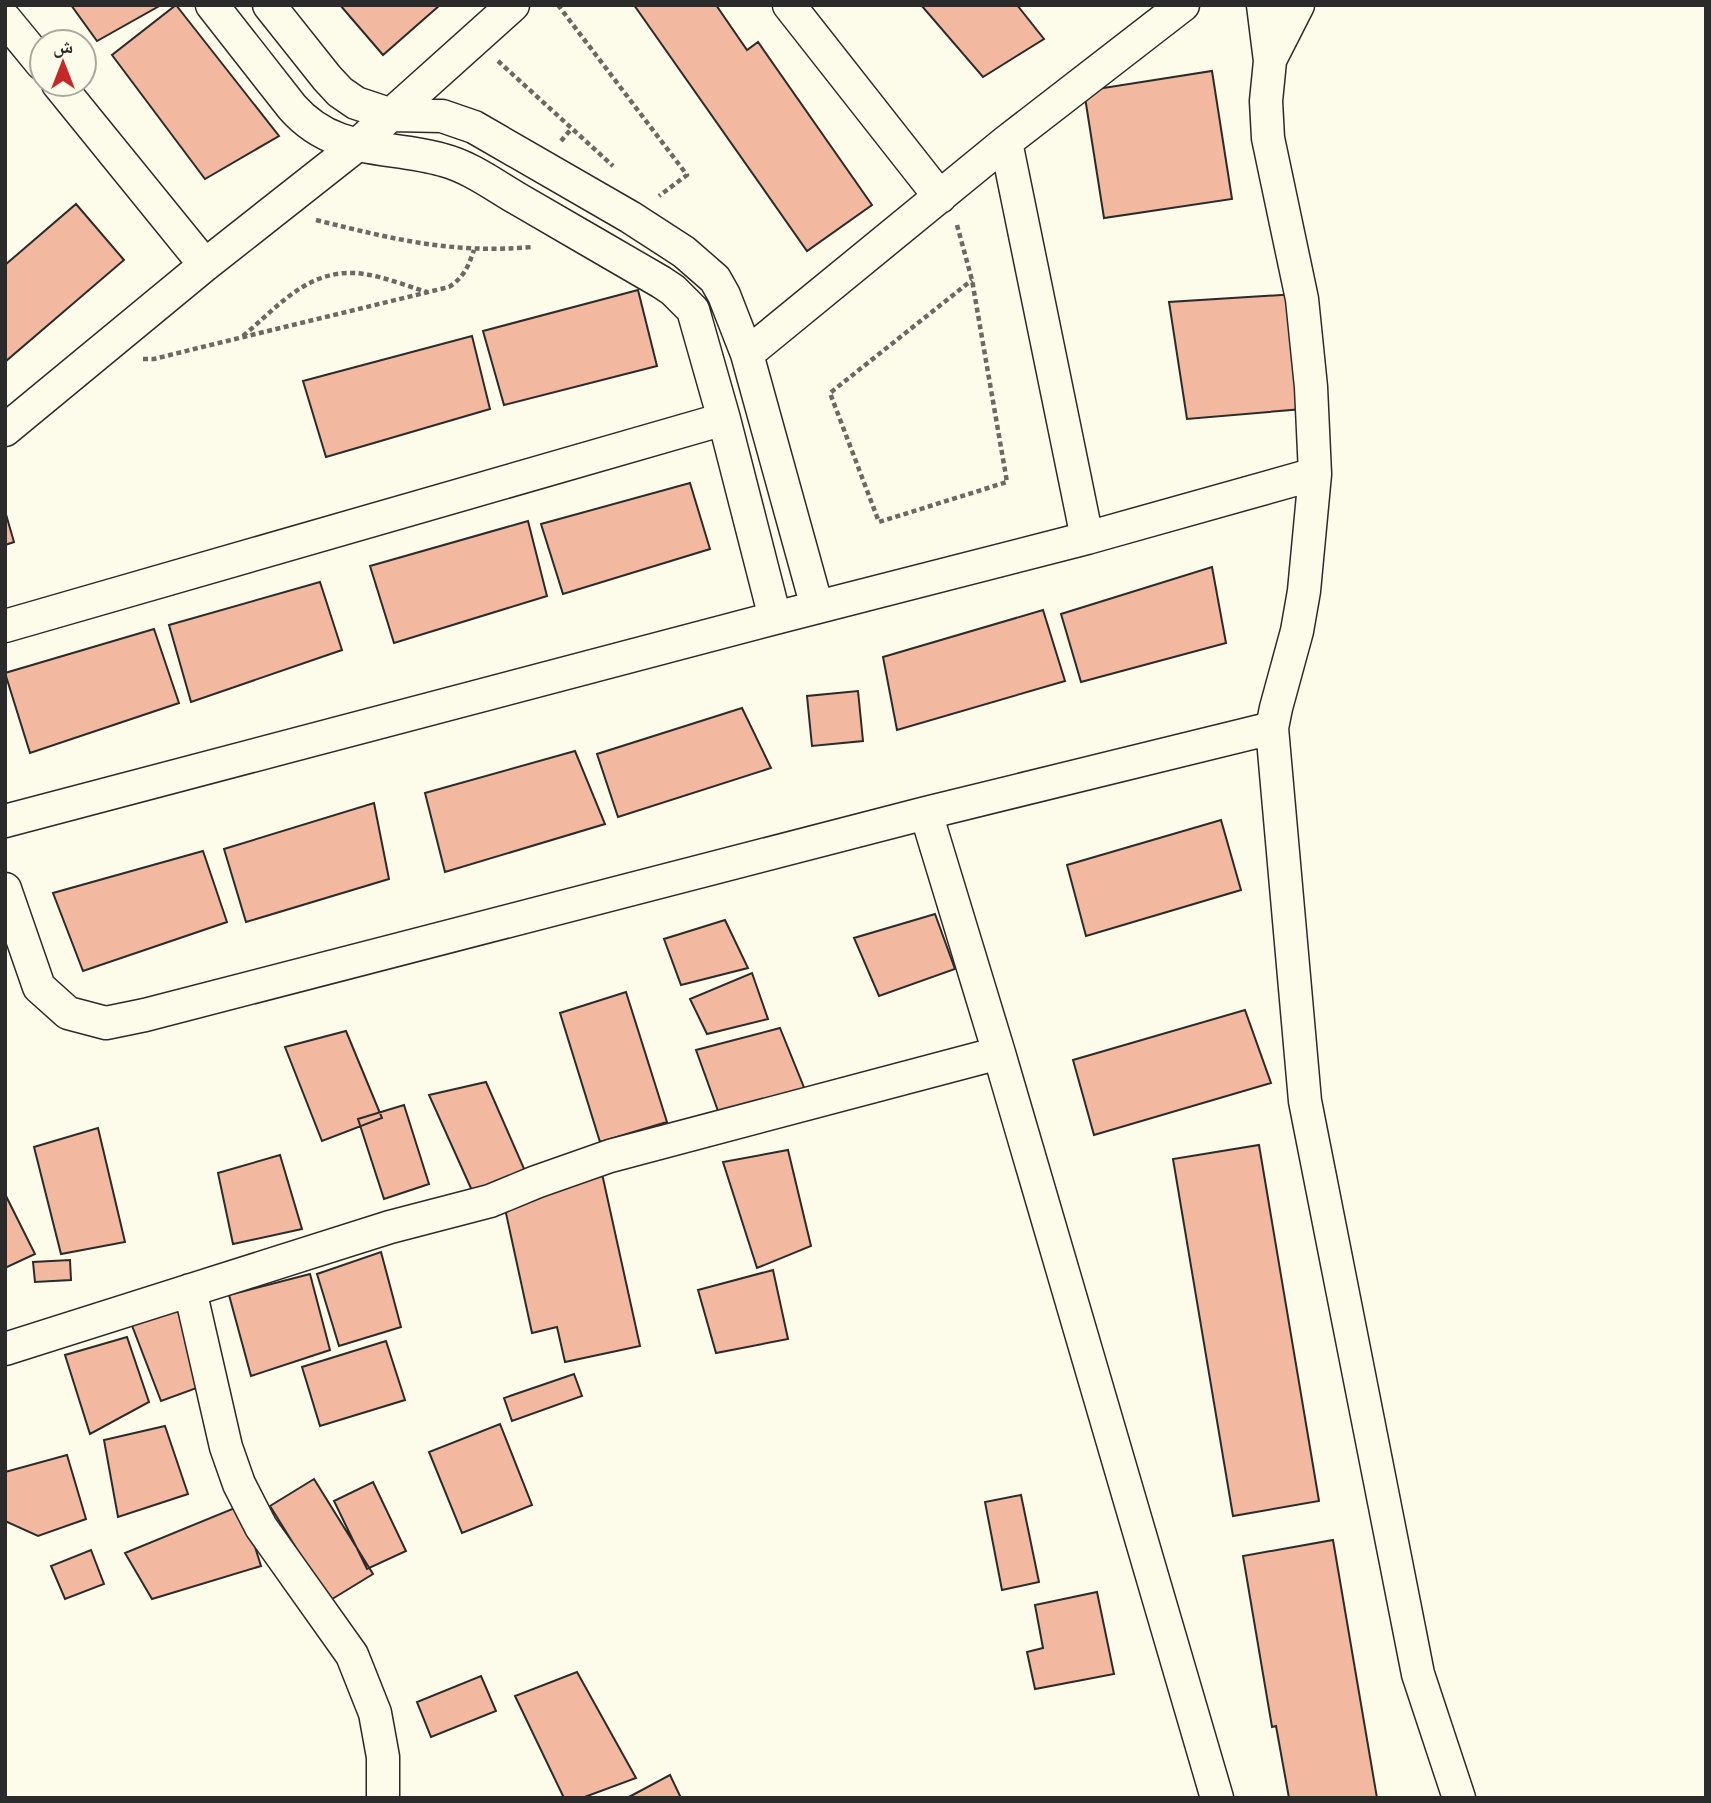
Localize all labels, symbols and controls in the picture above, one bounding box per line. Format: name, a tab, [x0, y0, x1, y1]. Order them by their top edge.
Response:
north arrow	[28, 28, 98, 98]
text: ش	[53, 35, 73, 59]

